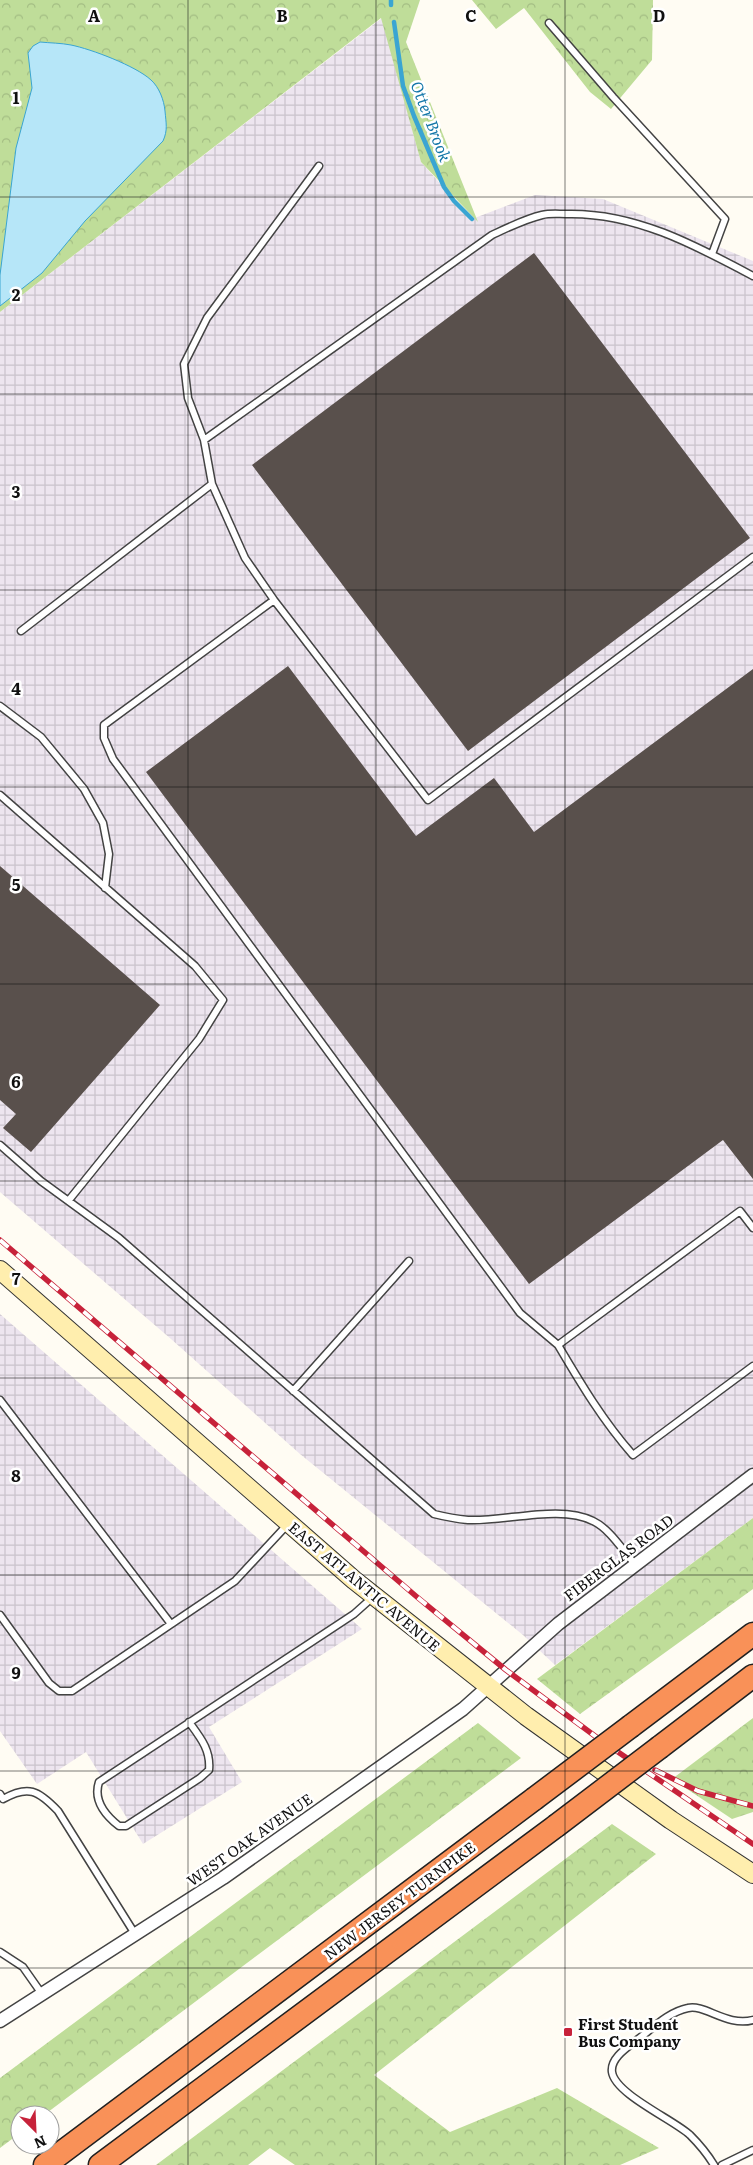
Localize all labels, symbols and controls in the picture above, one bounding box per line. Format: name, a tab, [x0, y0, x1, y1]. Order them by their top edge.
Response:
text: A	[88, 3, 100, 27]
text: B	[276, 3, 288, 27]
text: C	[465, 3, 477, 27]
text: D	[653, 3, 665, 27]
water label: Otter Brook	[406, 77, 458, 165]
text: 1	[13, 85, 20, 109]
text: 2	[12, 282, 21, 306]
text: 3	[12, 479, 21, 503]
text: 4	[11, 676, 21, 700]
text: 5	[12, 872, 21, 896]
text: 6	[11, 1069, 21, 1093]
text: 7	[12, 1266, 21, 1290]
text: 8	[11, 1463, 21, 1487]
street label: FIBERGLAS ROAD	[558, 1508, 678, 1606]
street label: EAST ATLANTIC AVENUE	[284, 1515, 446, 1657]
text: 9	[11, 1660, 21, 1684]
street label: WEST OAK AVENUE	[181, 1787, 317, 1891]
street label: NEW JERSEY TURNPIKE	[318, 1835, 480, 1965]
place label: First Student Bus Company	[578, 2012, 681, 2052]
marker: First Student Bus Company	[562, 2026, 574, 2038]
north arrow	[10, 2105, 60, 2155]
text: N	[31, 2131, 50, 2154]

